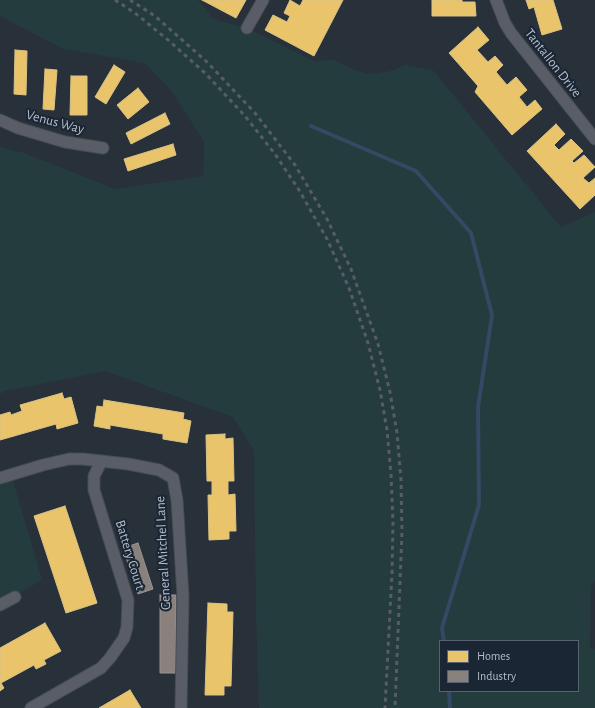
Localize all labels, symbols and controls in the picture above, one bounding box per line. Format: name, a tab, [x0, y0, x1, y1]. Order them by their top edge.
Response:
street label: Tantallon Drive	[521, 25, 585, 101]
street label: Venus Way	[24, 106, 86, 138]
street label: General Mitchel Lane	[152, 495, 174, 611]
street label: Battery Court	[111, 518, 149, 592]
legend	[439, 640, 579, 692]
text: Homes	[477, 650, 510, 662]
text: Industry	[477, 670, 516, 682]

